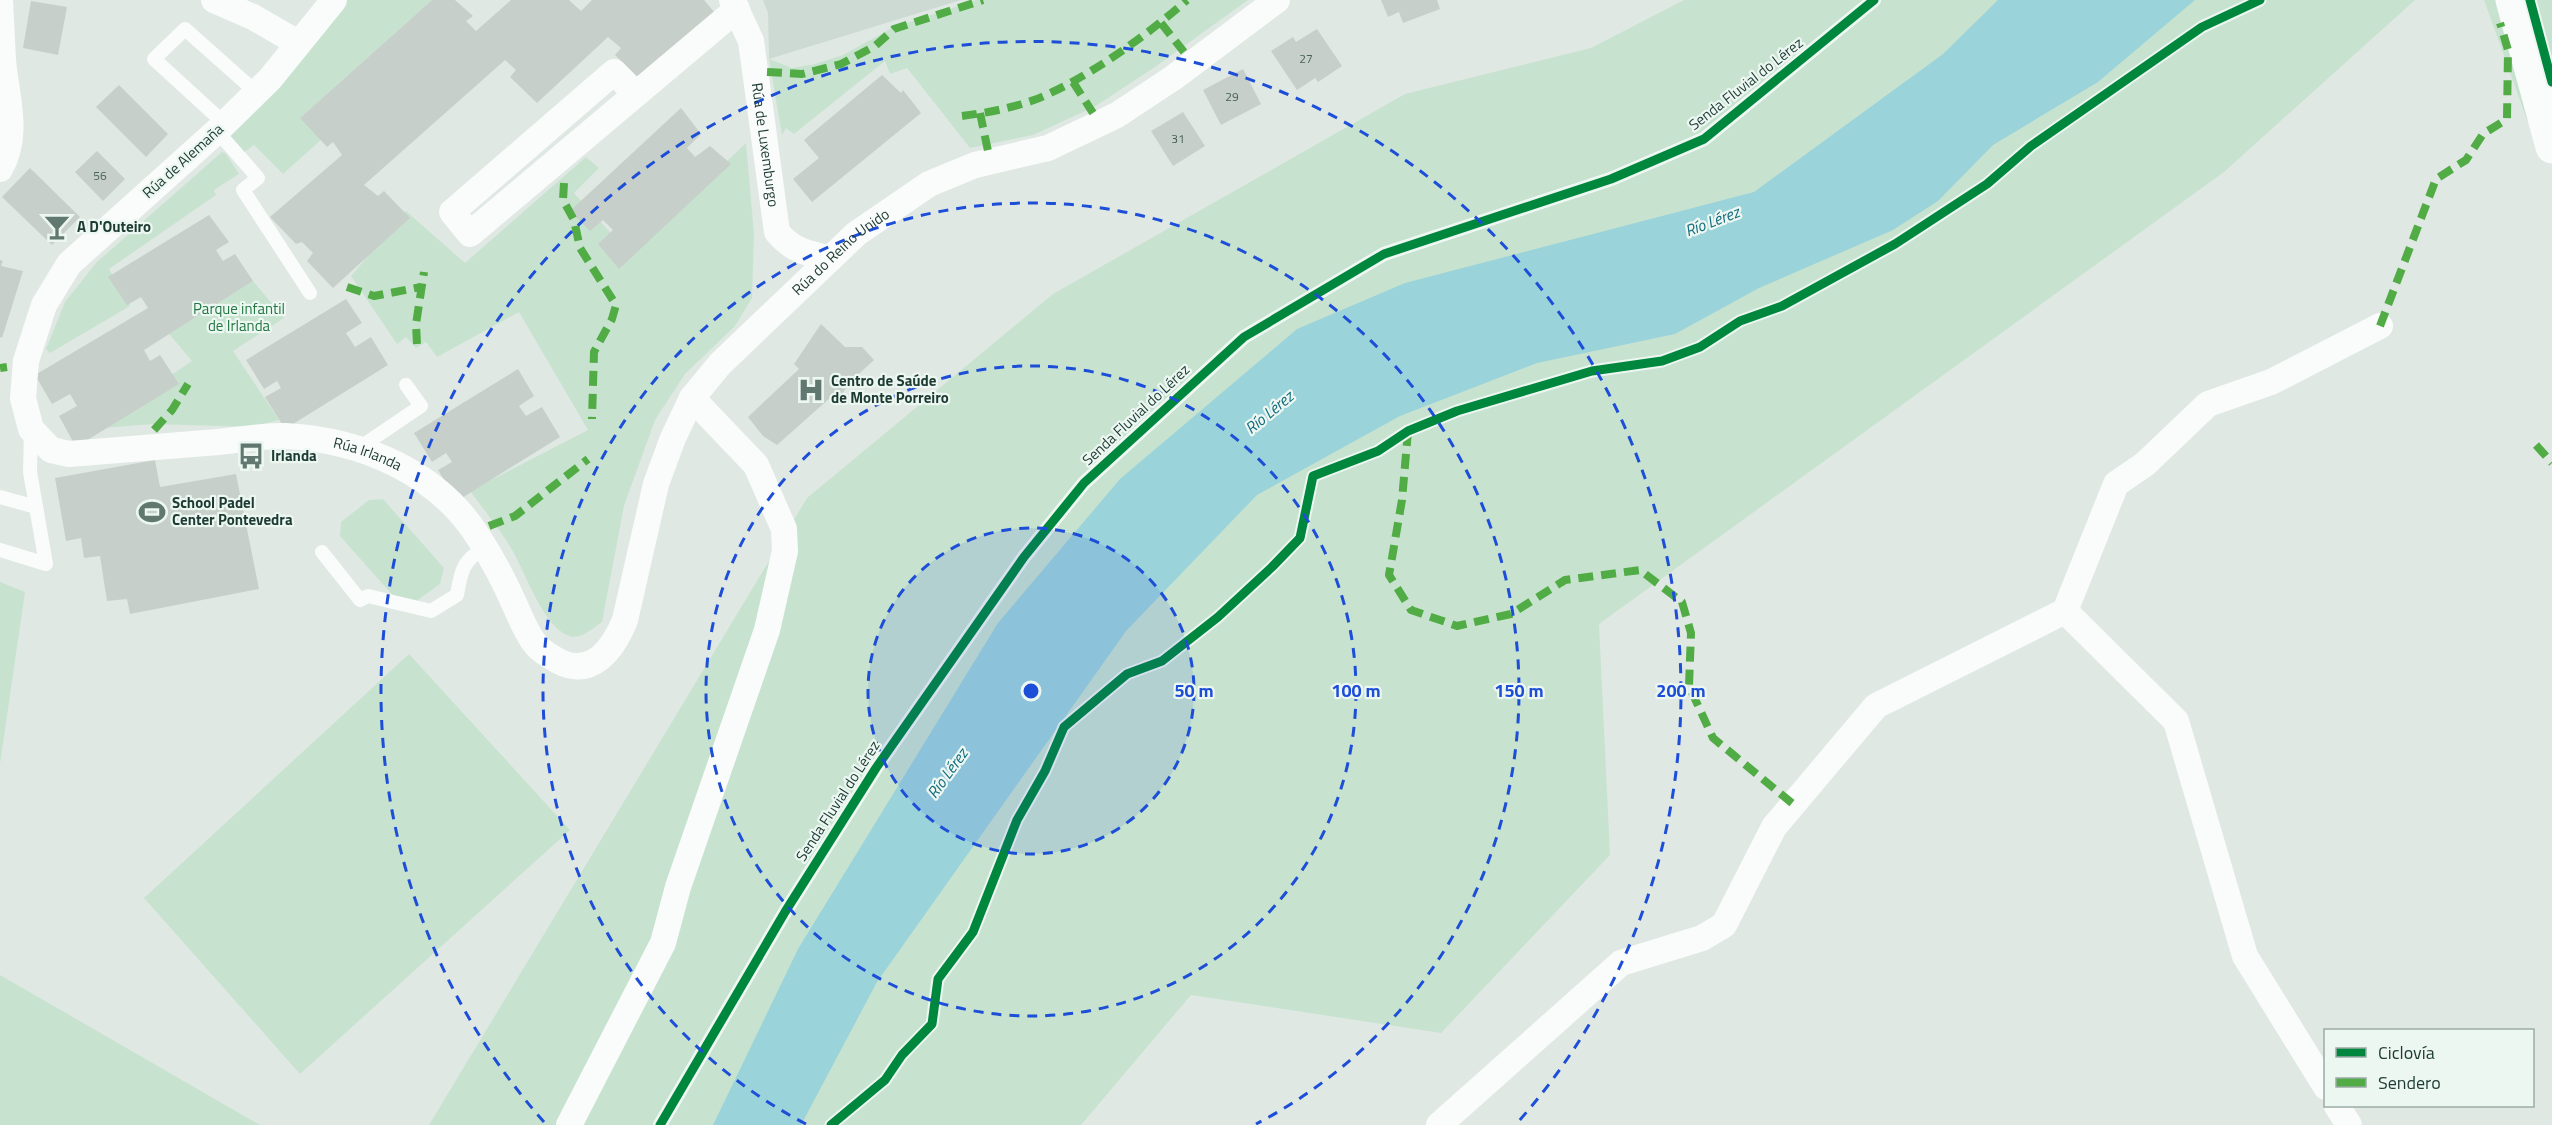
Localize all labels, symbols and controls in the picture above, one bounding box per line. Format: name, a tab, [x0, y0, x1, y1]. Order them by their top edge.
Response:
street label: Senda Fluvial do Lérez	[1683, 31, 1808, 136]
house number: 27	[1299, 49, 1313, 68]
street label: Rúa de Luxemburgo	[746, 81, 785, 208]
house number: 29	[1225, 87, 1239, 106]
street label: Rúa de Alemaña	[137, 118, 229, 203]
house number: 31	[1171, 129, 1185, 148]
house number: 56	[93, 166, 107, 185]
water label: Río Lérez	[1681, 199, 1744, 242]
street label: Rúa do Reino Unido	[786, 202, 894, 301]
bar icon: A D'Outeiro	[42, 212, 72, 242]
place label: A D'Outeiro	[77, 215, 151, 238]
park label: Parque infantil de Irlanda	[193, 297, 285, 337]
street label: Senda Fluvial do Lérez	[1077, 358, 1195, 471]
place label: Centro de Saúde de Monte Porreiro	[831, 369, 949, 409]
hospital icon: Centro de Saúde de Monte Porreiro	[796, 375, 826, 405]
water label: Río Lérez	[1240, 384, 1299, 439]
street label: Rúa Irlanda	[331, 431, 407, 477]
bus stop icon: Irlanda	[236, 441, 266, 471]
place label: Irlanda	[271, 444, 317, 467]
place label: School Padel Center Pontevedra	[172, 491, 293, 531]
sports icon: School Padel Center Pontevedra	[137, 497, 167, 527]
text: 50 m	[1174, 677, 1214, 704]
text: 100 m	[1331, 677, 1381, 704]
text: 150 m	[1494, 677, 1544, 704]
text: 200 m	[1656, 677, 1706, 704]
centre of rings	[1021, 681, 1041, 701]
street label: Senda Fluvial do Lérez	[790, 736, 885, 866]
water label: Río Lérez	[921, 742, 974, 803]
legend	[2324, 1029, 2534, 1107]
text: Ciclovía	[2378, 1039, 2435, 1066]
text: Sendero	[2378, 1069, 2441, 1096]

